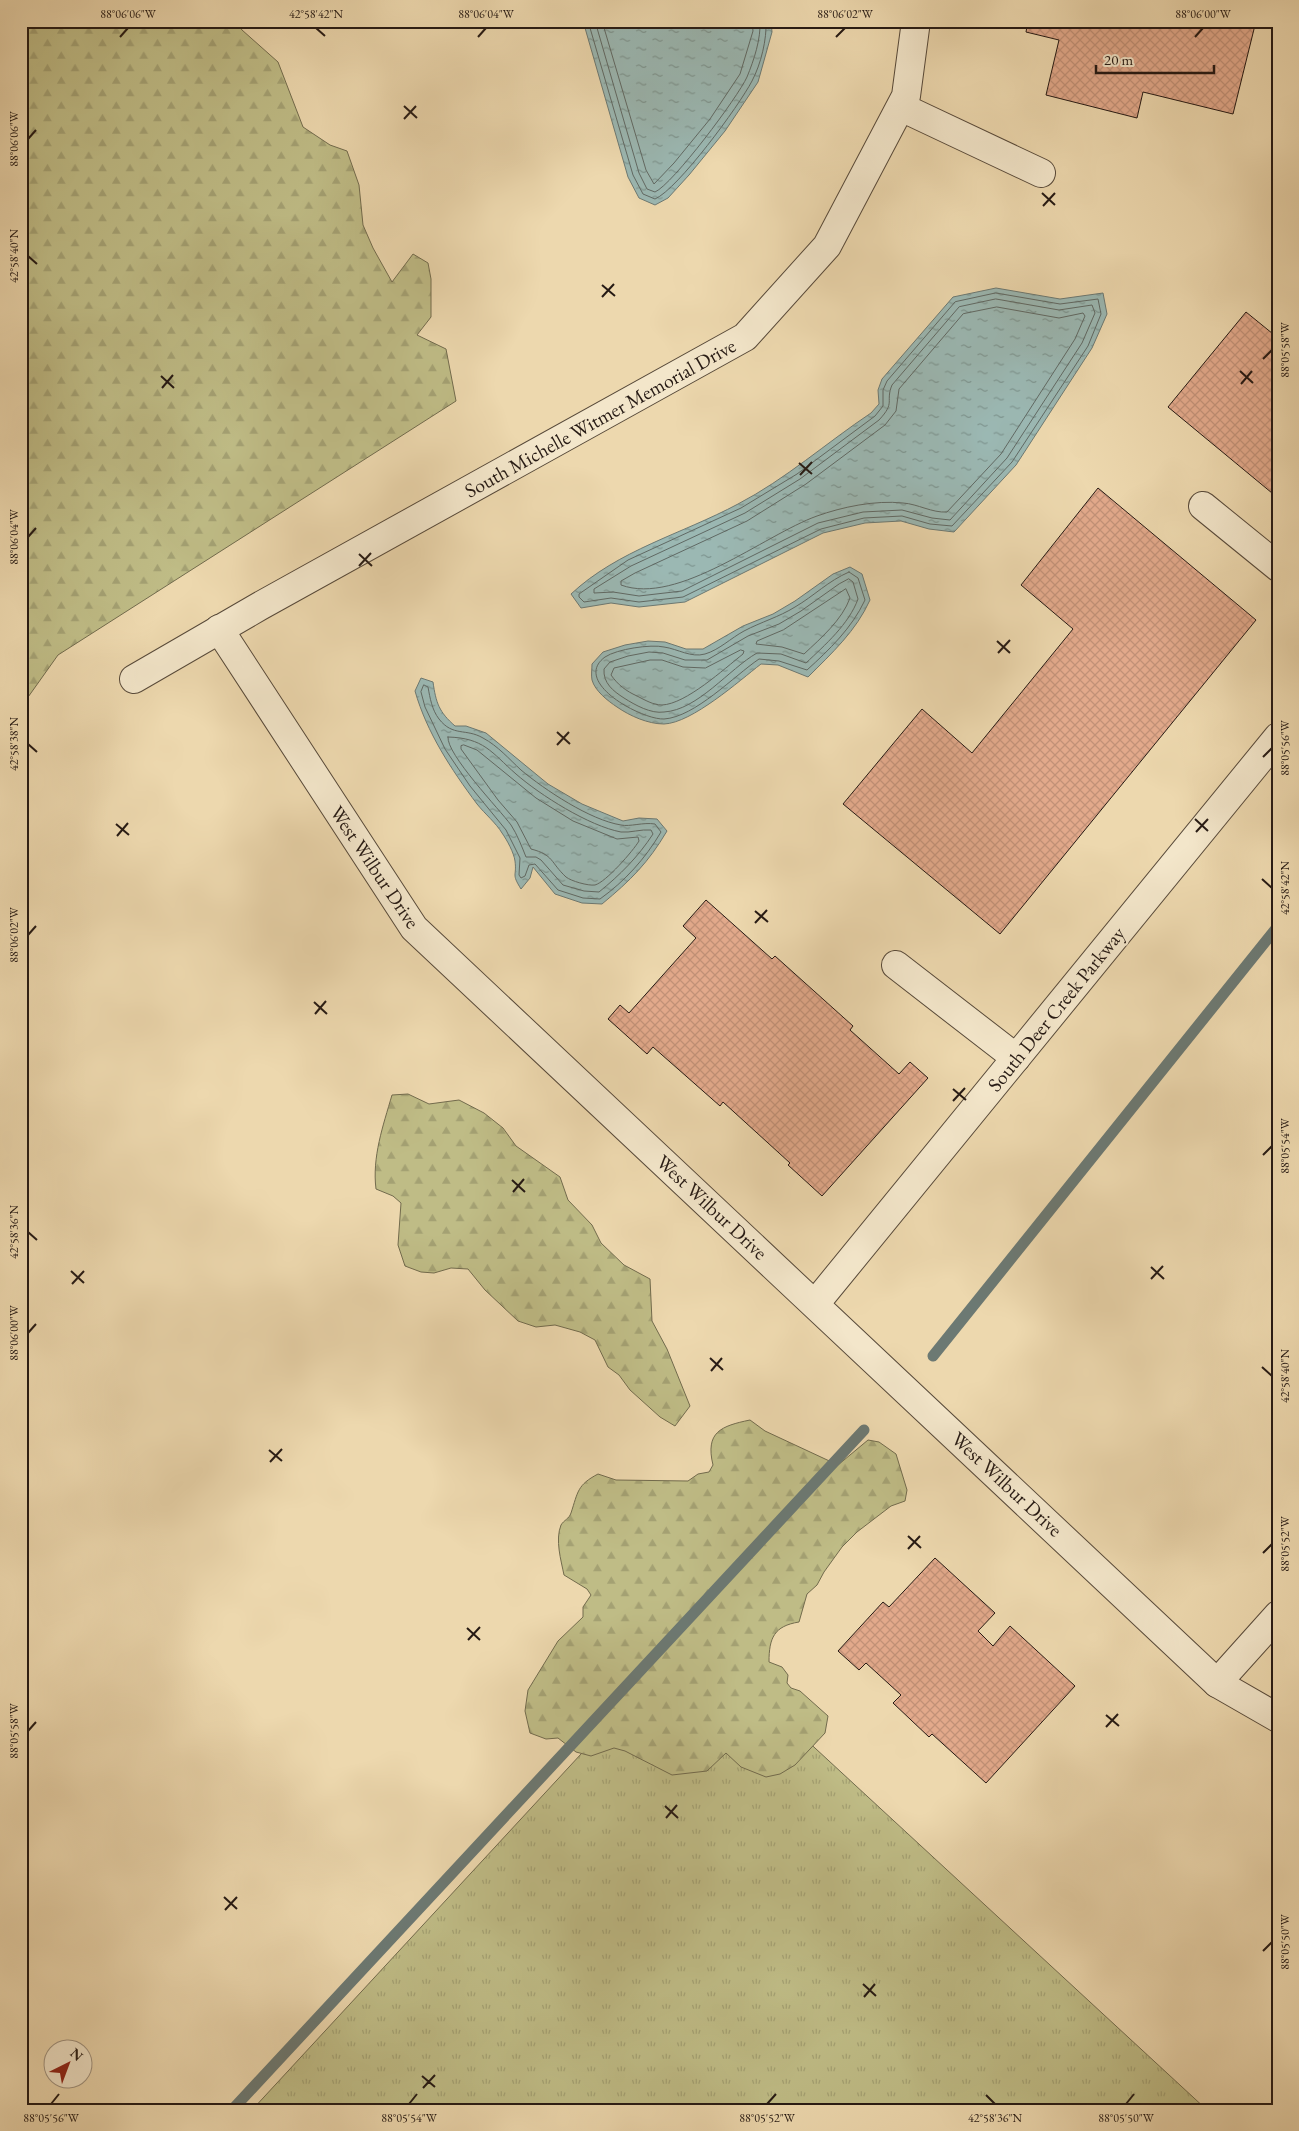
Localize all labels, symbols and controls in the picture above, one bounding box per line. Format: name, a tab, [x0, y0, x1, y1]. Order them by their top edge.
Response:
text: 88°06'06"W	[100, 6, 157, 22]
text: 42°58'42"N	[289, 6, 343, 22]
text: 88°06'04"W	[458, 6, 515, 22]
text: 88°06'02"W	[817, 6, 874, 22]
text: 88°06'00"W	[1175, 6, 1232, 22]
scale bar	[1096, 42, 1214, 74]
text: 20 m	[1104, 50, 1133, 69]
text: 88°06'06"W	[6, 110, 22, 167]
text: 42°58'40"N	[6, 229, 22, 283]
text: 88°05'58"W	[1277, 321, 1293, 378]
street label: South Michelle Witmer Memorial Drive	[460, 332, 740, 504]
text: 88°06'04"W	[6, 508, 22, 565]
text: 42°58'38"N	[6, 717, 22, 771]
text: 88°05'56"W	[1277, 719, 1293, 776]
street label: West Wilbur Drive	[324, 801, 426, 934]
text: 42°58'42"N	[1277, 861, 1293, 915]
text: 88°06'02"W	[6, 906, 22, 963]
street label: South Deer Creek Parkway	[981, 921, 1131, 1097]
text: 88°05'54"W	[1277, 1117, 1293, 1174]
street label: West Wilbur Drive	[651, 1149, 773, 1265]
text: 42°58'36"N	[6, 1205, 22, 1259]
text: 88°06'00"W	[6, 1304, 22, 1361]
text: 42°58'40"N	[1277, 1349, 1293, 1403]
street label: West Wilbur Drive	[946, 1426, 1068, 1542]
text: 88°05'52"W	[1277, 1515, 1293, 1572]
text: 88°05'58"W	[6, 1702, 22, 1759]
text: 88°05'50"W	[1277, 1913, 1293, 1970]
north arrow	[42, 2038, 92, 2088]
text: N	[66, 2044, 87, 2065]
text: 88°05'56"W	[23, 2110, 80, 2126]
text: 88°05'54"W	[381, 2110, 438, 2126]
text: 88°05'52"W	[739, 2110, 796, 2126]
text: 42°58'36"N	[968, 2110, 1022, 2126]
text: 88°05'50"W	[1098, 2110, 1155, 2126]

